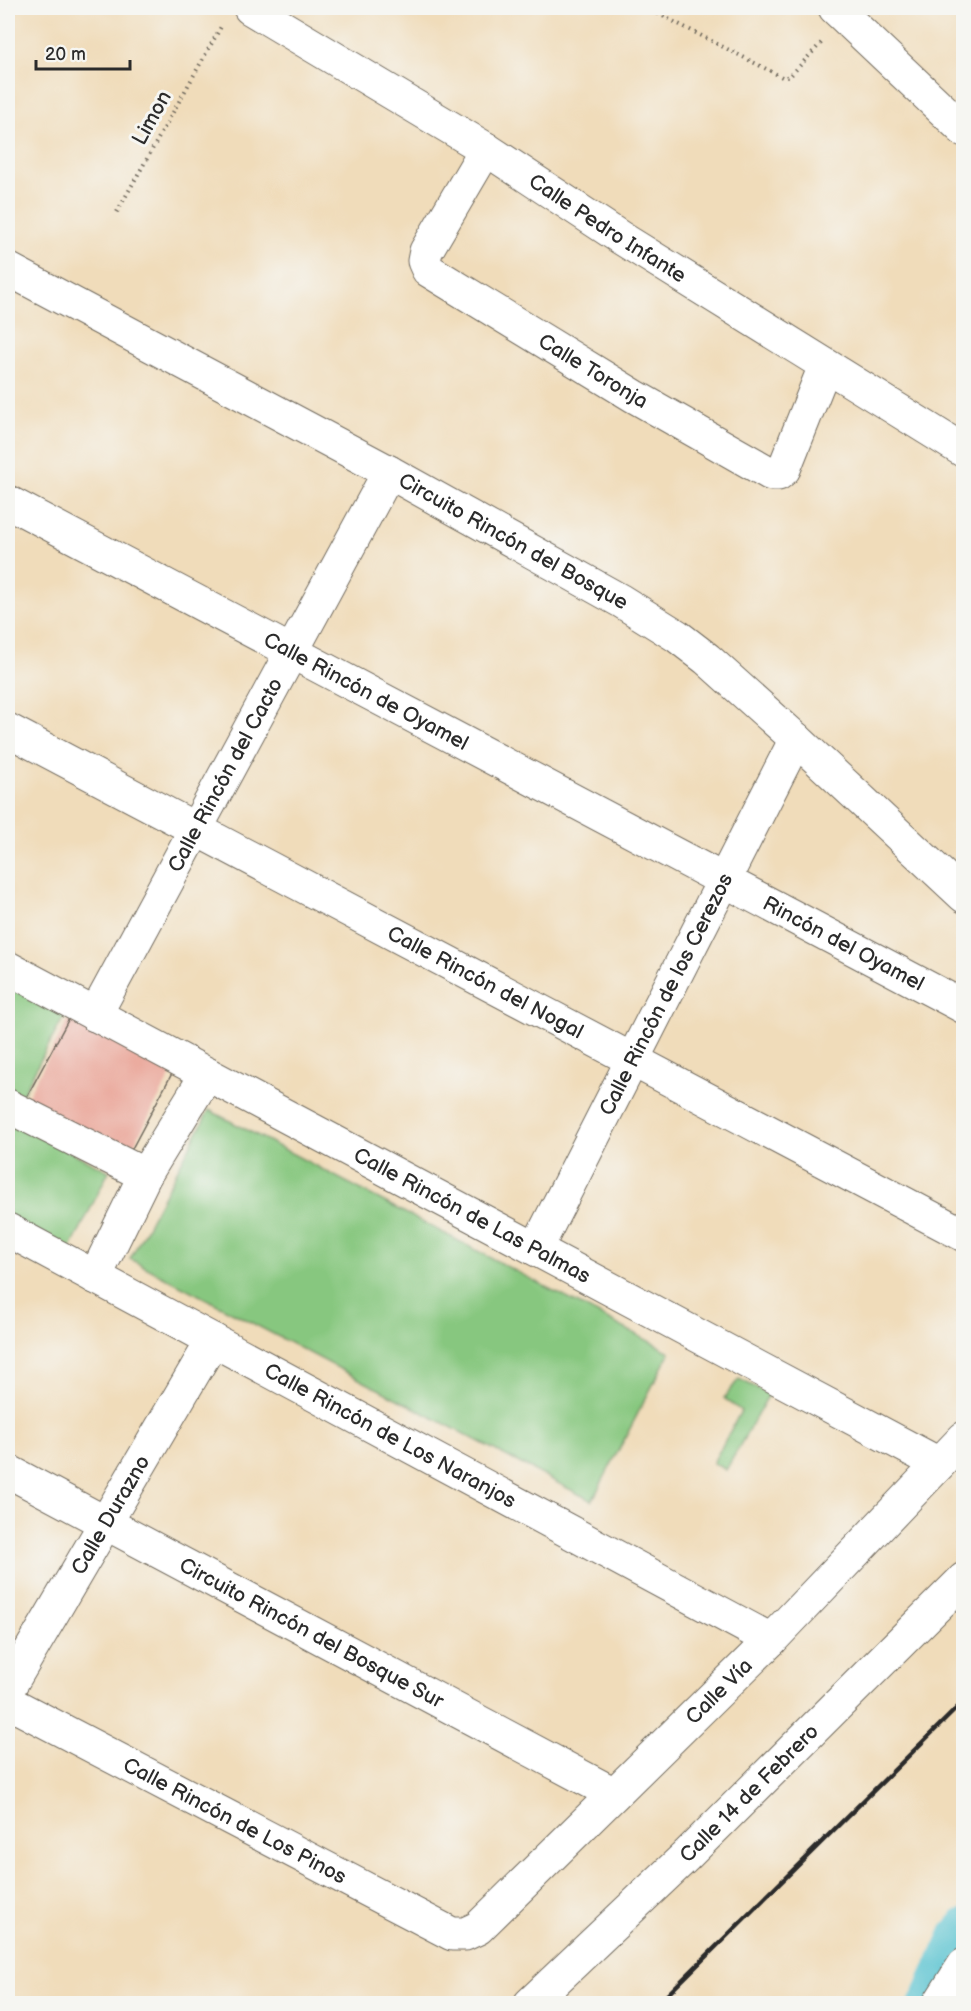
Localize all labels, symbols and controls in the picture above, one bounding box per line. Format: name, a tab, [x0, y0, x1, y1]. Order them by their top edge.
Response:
scale bar	[36, 33, 130, 71]
text: 20 m	[45, 44, 86, 65]
street label: Limon	[127, 87, 177, 149]
street label: Calle Pedro Infante	[524, 168, 691, 288]
street label: Calle Toronja	[534, 328, 652, 414]
street label: Circuito Rincón del Bosque	[394, 467, 632, 615]
street label: Calle Rincón de Oyamel	[259, 627, 473, 756]
street label: Calle Rincón del Cacto	[162, 673, 288, 876]
street label: Calle Rincón de los Cerezos	[594, 869, 738, 1119]
street label: Rincón del Oyamel	[759, 891, 928, 996]
street label: Calle Rincón del Nogal	[383, 920, 588, 1044]
street label: Calle Rincón de Las Palmas	[349, 1142, 595, 1289]
street label: Calle Rincón de Los Naranjos	[260, 1358, 521, 1513]
street label: Calle Durazno	[66, 1451, 155, 1579]
street label: Circuito Rincón del Bosque Sur	[175, 1552, 448, 1714]
street label: Calle Vía	[680, 1653, 757, 1729]
street label: Calle 14 de Febrero	[674, 1719, 824, 1868]
street label: Calle Rincón de Los Pinos	[119, 1752, 351, 1889]

